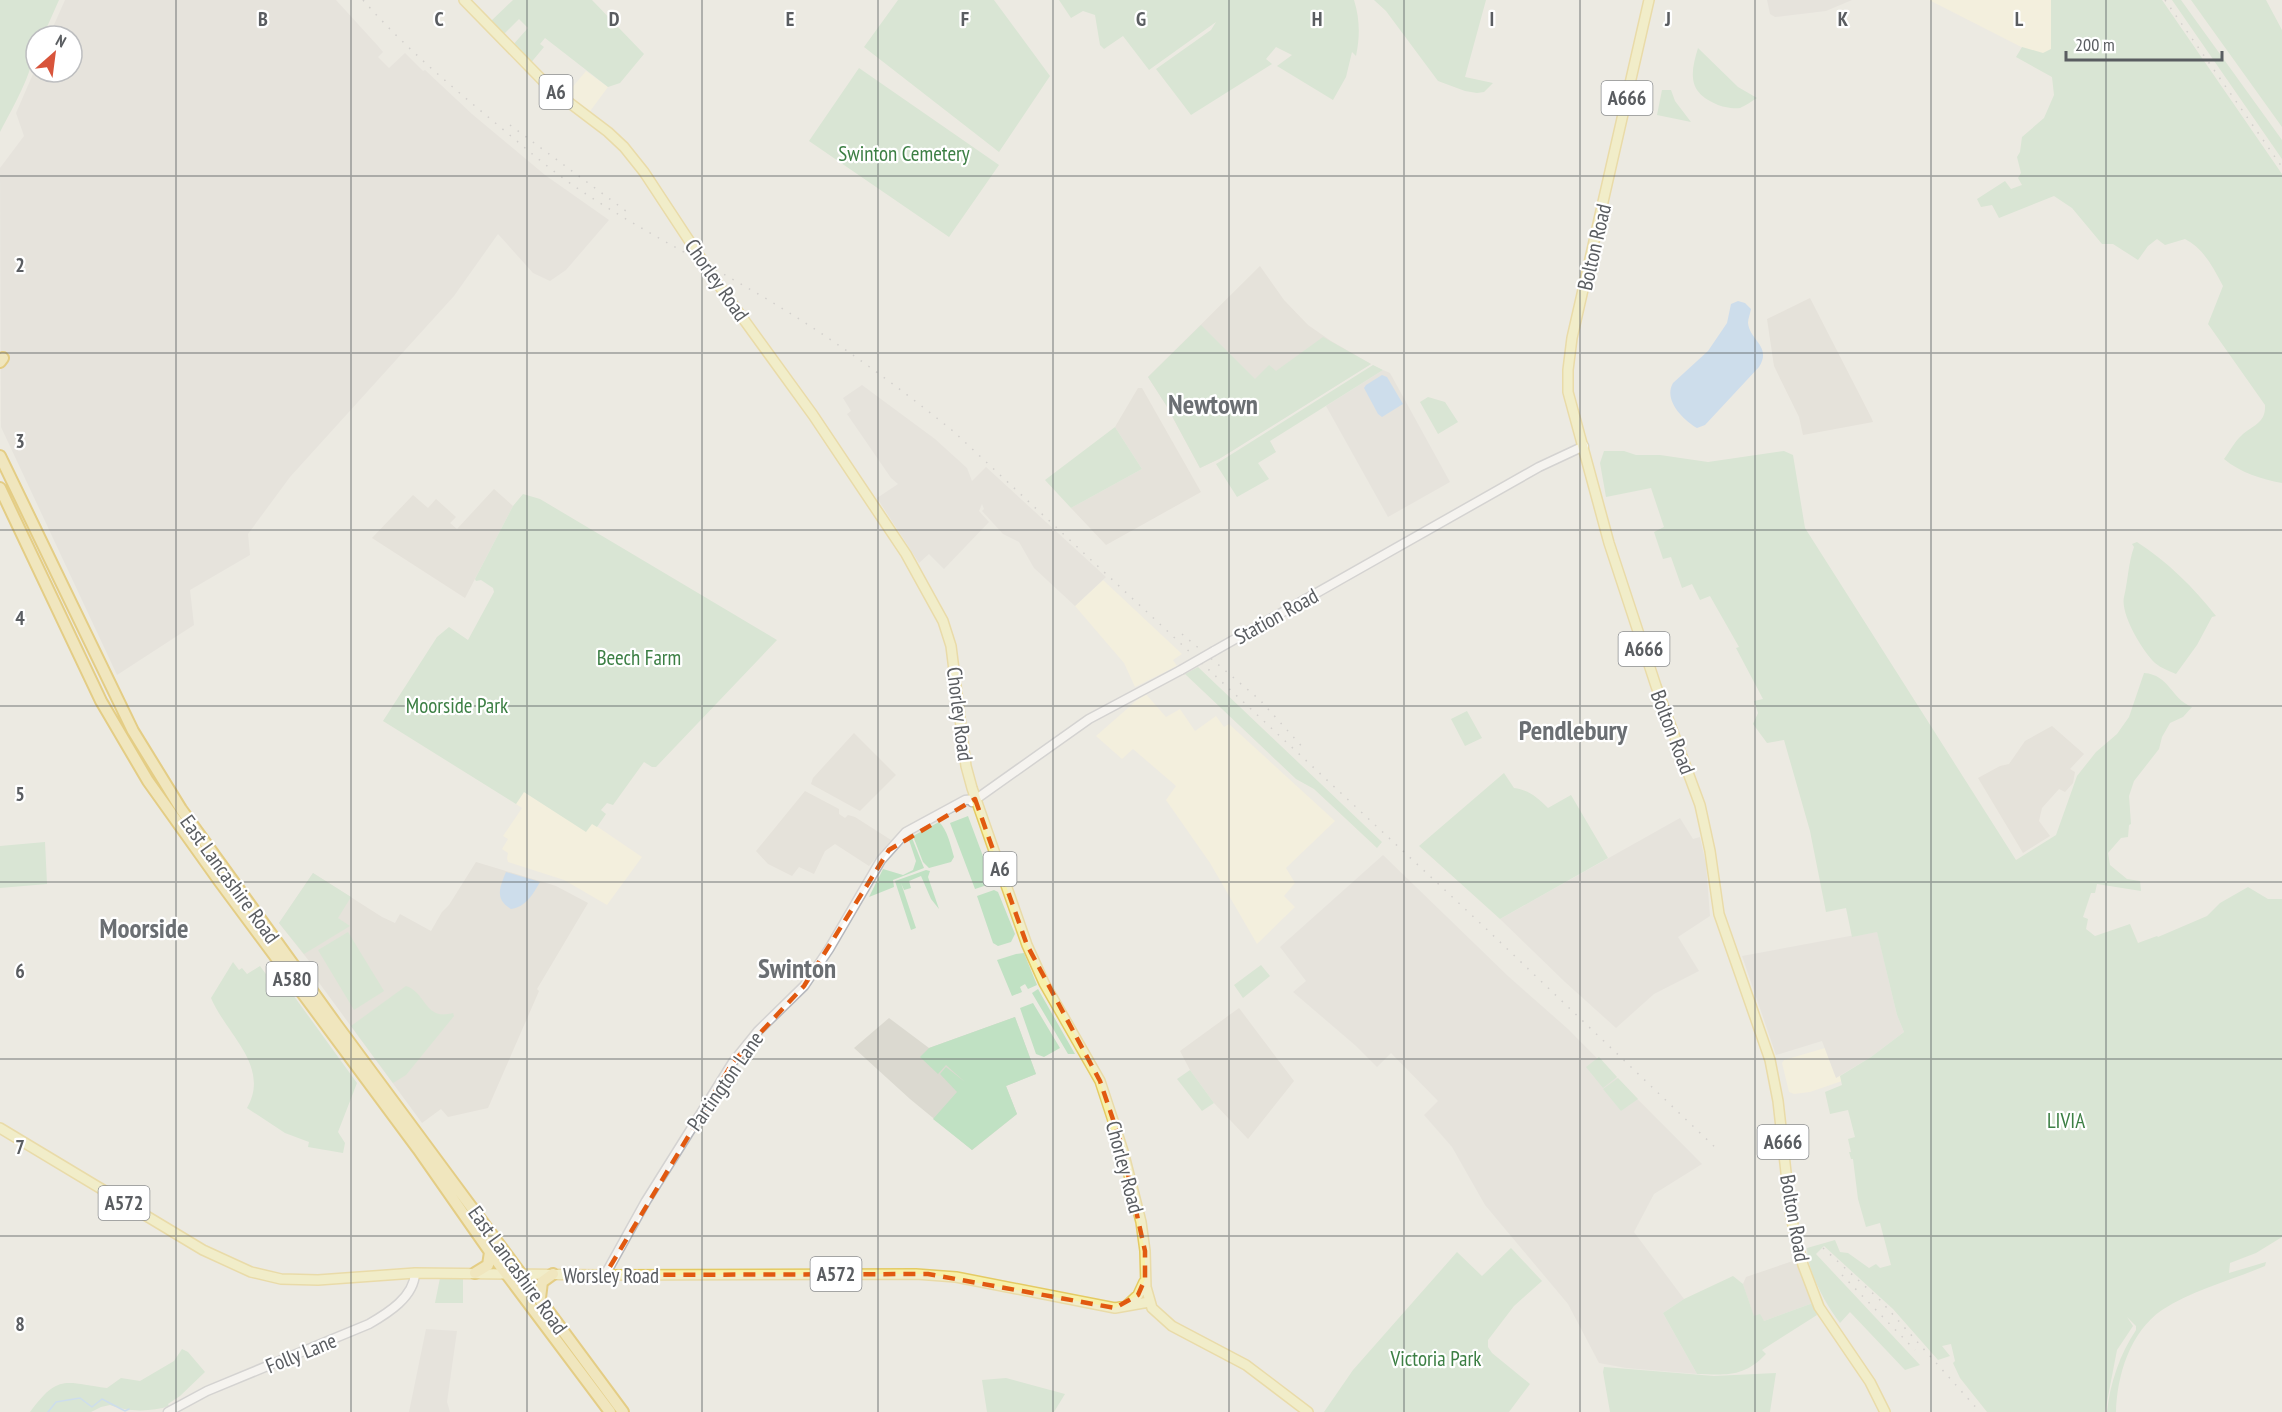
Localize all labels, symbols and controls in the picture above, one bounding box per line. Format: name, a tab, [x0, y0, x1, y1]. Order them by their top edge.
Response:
text: B	[258, 6, 268, 32]
text: C	[434, 6, 444, 32]
text: D	[609, 6, 620, 32]
text: E	[786, 6, 794, 32]
text: F	[961, 6, 969, 32]
text: G	[1136, 6, 1146, 32]
text: H	[1312, 6, 1322, 32]
text: I	[1490, 6, 1494, 32]
text: J	[1664, 6, 1671, 32]
text: K	[1838, 6, 1849, 32]
text: L	[2015, 6, 2024, 32]
north arrow	[24, 24, 84, 84]
scale bar	[2066, 24, 2222, 62]
text: N	[53, 30, 70, 52]
text: 200 m	[2075, 33, 2115, 56]
road number: A6	[540, 75, 572, 109]
road number: A666	[1602, 81, 1652, 115]
park label: Swinton Cemetery	[838, 140, 970, 167]
street label: Bolton Road	[1571, 201, 1617, 293]
street label: Chorley Road	[679, 234, 755, 326]
text: 2	[15, 252, 25, 278]
district label: Newtown	[1168, 387, 1258, 421]
text: 3	[15, 428, 25, 454]
street label: Station Road	[1229, 582, 1323, 650]
text: 4	[15, 605, 25, 631]
road number: A666	[1618, 632, 1670, 666]
park label: Beech Farm	[597, 644, 681, 671]
street label: Chorley Road	[941, 665, 979, 763]
street label: Bolton Road	[1645, 686, 1701, 778]
park label: Moorside Park	[406, 692, 508, 719]
district label: Pendlebury	[1519, 713, 1628, 747]
text: 5	[15, 781, 25, 807]
street label: East Lancashire Road	[174, 809, 286, 949]
road number: A6	[984, 852, 1016, 886]
district label: Moorside	[100, 911, 188, 945]
district label: Swinton	[758, 951, 836, 985]
text: 6	[15, 958, 25, 984]
road number: A580	[266, 962, 318, 996]
street label: Partington Lane	[681, 1026, 769, 1136]
park label: LIVIA	[2047, 1107, 2085, 1134]
street label: Chorley Road	[1100, 1118, 1150, 1216]
road number: A666	[1758, 1125, 1808, 1159]
text: 7	[15, 1134, 25, 1160]
street label: Bolton Road	[1774, 1172, 1816, 1264]
road number: A572	[98, 1186, 150, 1220]
street label: East Lancashire Road	[462, 1200, 574, 1340]
road number: A572	[810, 1257, 862, 1291]
street label: Worsley Road	[563, 1262, 659, 1289]
text: 8	[15, 1311, 25, 1337]
street label: Folly Lane	[262, 1327, 340, 1379]
park label: Victoria Park	[1390, 1345, 1481, 1372]

